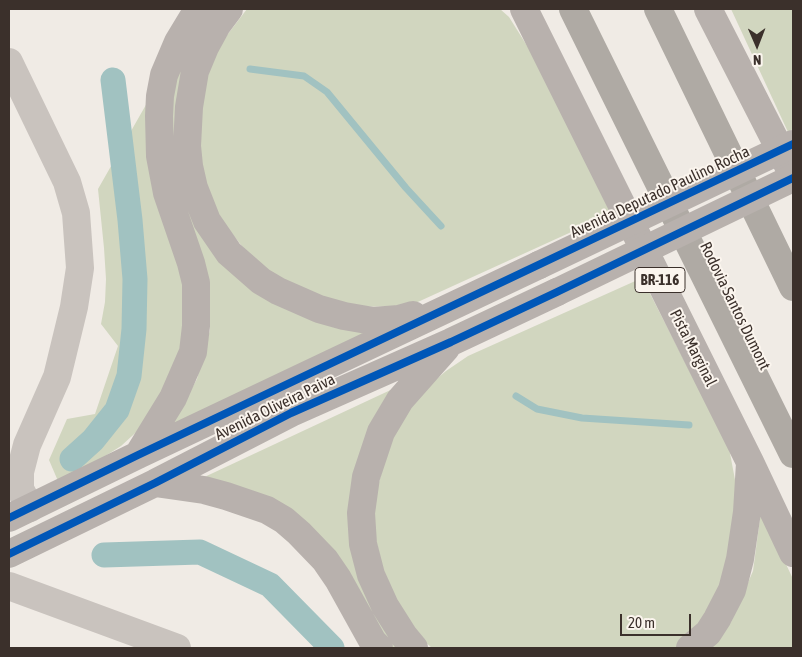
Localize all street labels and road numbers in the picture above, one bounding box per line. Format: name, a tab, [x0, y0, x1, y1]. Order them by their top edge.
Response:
street label: Avenida Deputado Paulino Rocha	[567, 142, 753, 242]
street label: Rodovia Santos Dumont	[696, 239, 774, 373]
road number: BR-116	[635, 268, 685, 292]
street label: Pista Marginal	[665, 306, 721, 390]
street label: Avenida Oliveira Paiva	[212, 370, 338, 444]

